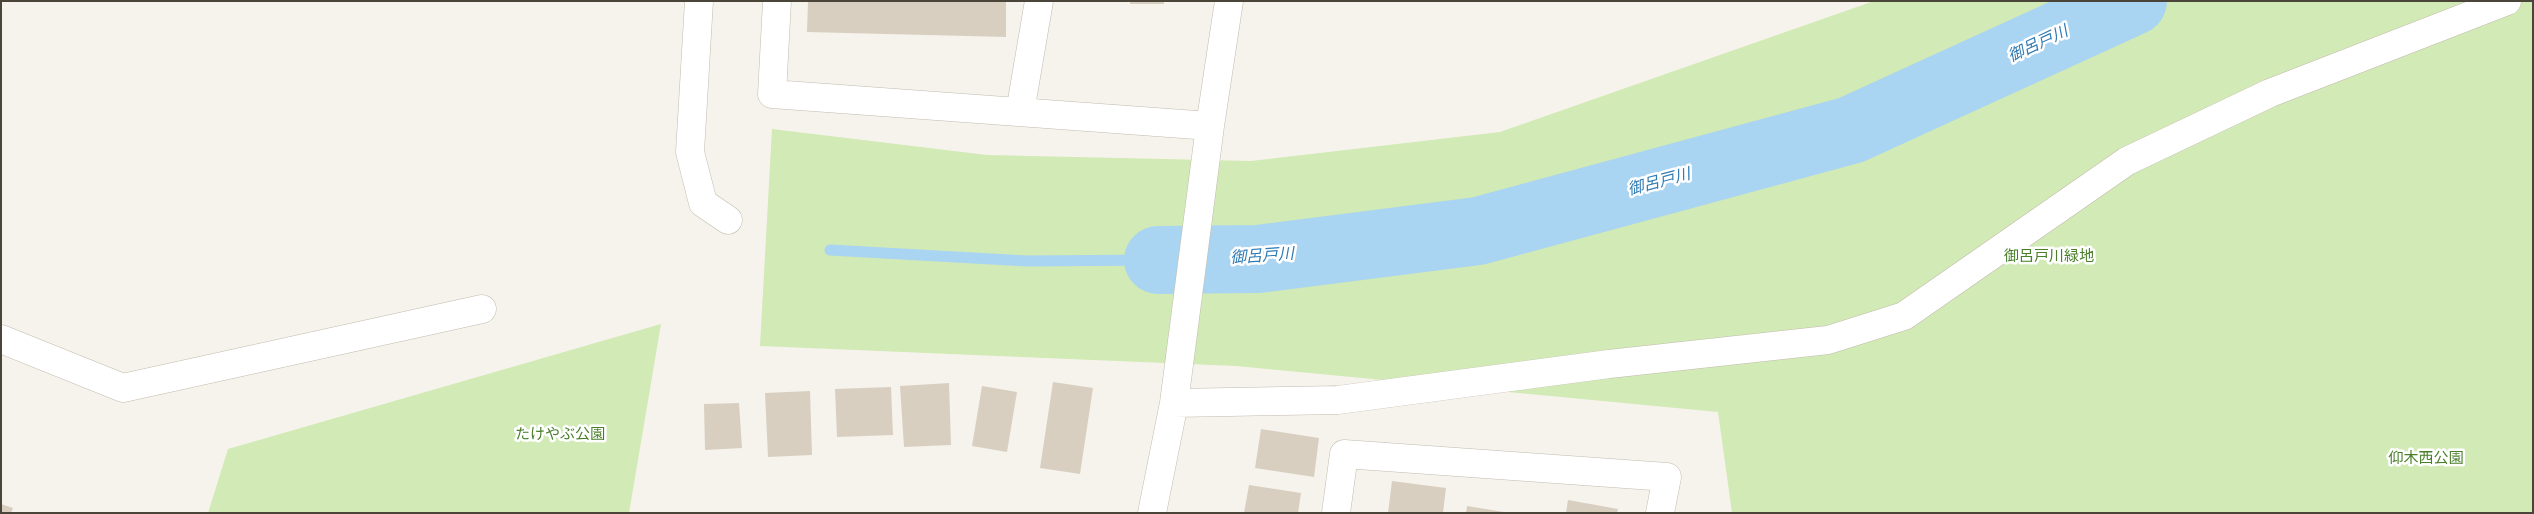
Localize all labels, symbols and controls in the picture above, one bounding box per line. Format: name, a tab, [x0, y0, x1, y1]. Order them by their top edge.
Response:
water label: 御呂戸川	[2005, 22, 2071, 66]
water label: 御呂戸川	[1626, 164, 1692, 200]
water label: 御呂戸川	[1229, 244, 1295, 268]
park label: 御呂戸川緑地	[2004, 247, 2094, 265]
park label: たけやぶ公園	[515, 425, 605, 443]
park label: 仰木西公園	[2389, 449, 2463, 467]

